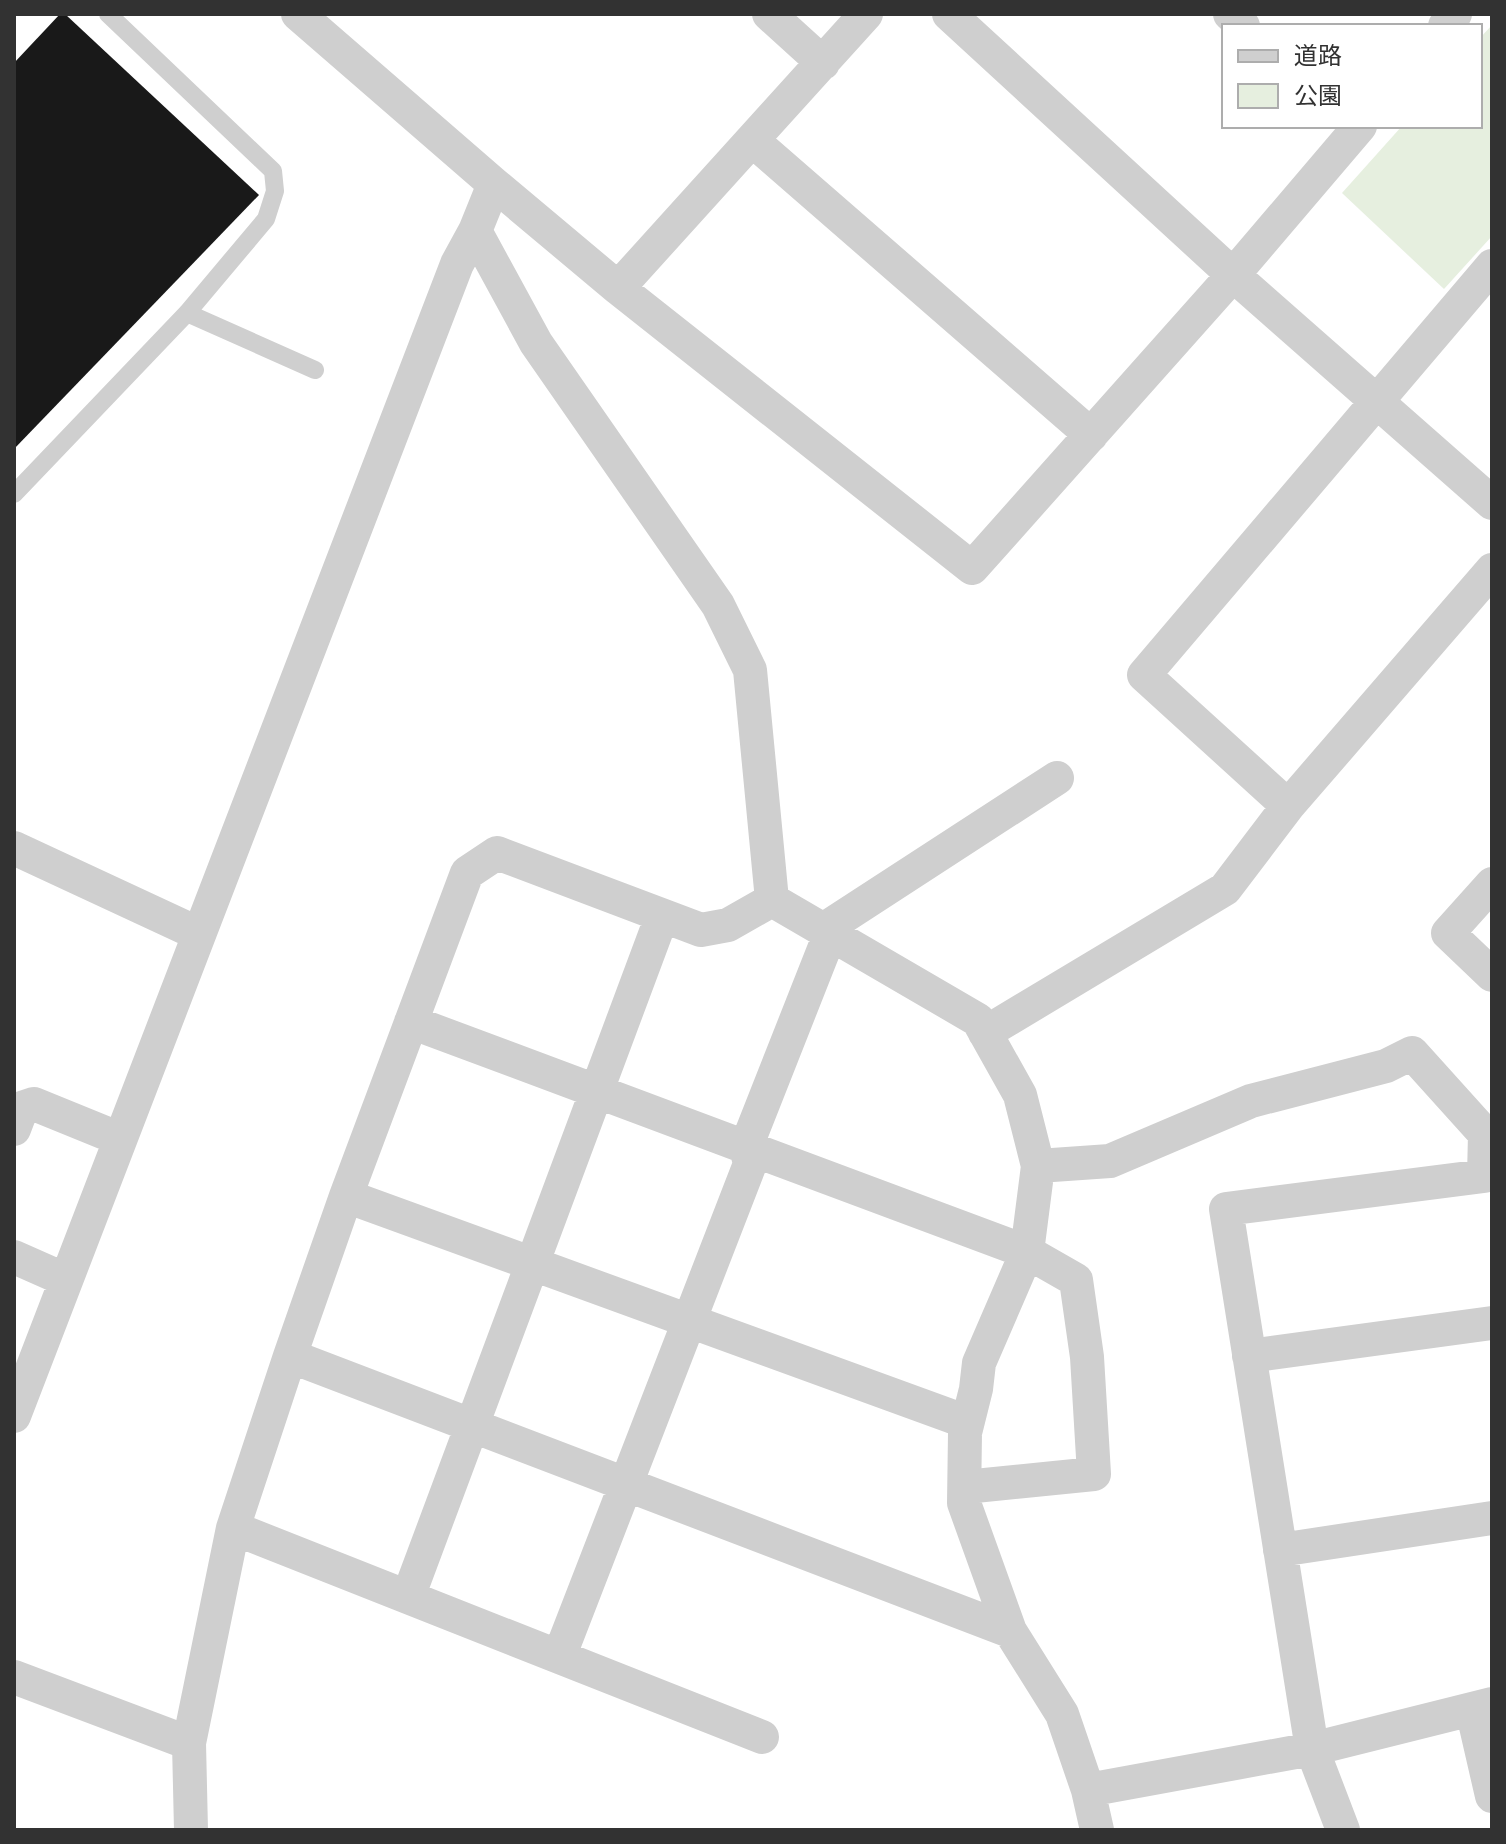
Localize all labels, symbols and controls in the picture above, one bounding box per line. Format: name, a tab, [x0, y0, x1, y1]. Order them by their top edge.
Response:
legend	[1222, 24, 1482, 128]
text: 道路	[1294, 39, 1342, 71]
text: 公園	[1294, 79, 1342, 111]

